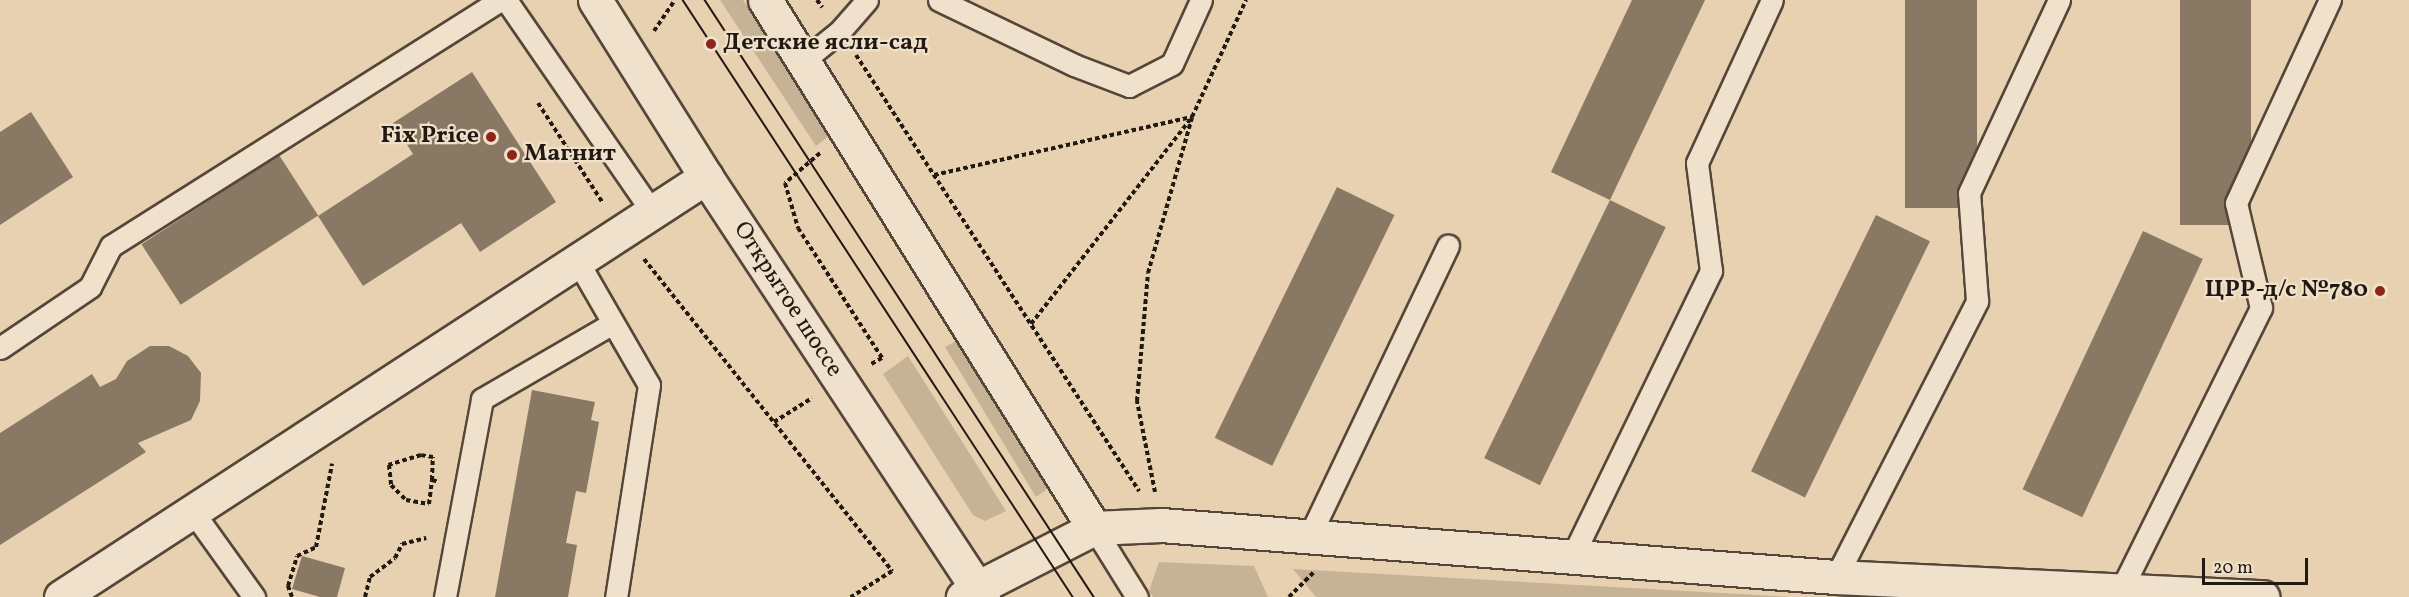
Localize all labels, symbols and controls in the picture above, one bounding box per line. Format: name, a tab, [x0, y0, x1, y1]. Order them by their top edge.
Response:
place label: Детские ясли-сад	[723, 30, 928, 58]
marker: Детские ясли-сад	[704, 37, 718, 51]
place label: Fix Price	[381, 123, 479, 151]
marker: Fix Price	[484, 130, 498, 144]
place label: Магнит	[524, 141, 616, 169]
marker: Магнит	[505, 148, 519, 162]
street label: Открытое шоссе	[726, 217, 848, 383]
place label: ЦРР-д/с №780	[2205, 277, 2368, 305]
marker: ЦРР-д/с №780	[2373, 284, 2387, 298]
scale bar	[2205, 546, 2312, 584]
text: 20 m	[2213, 556, 2253, 581]

